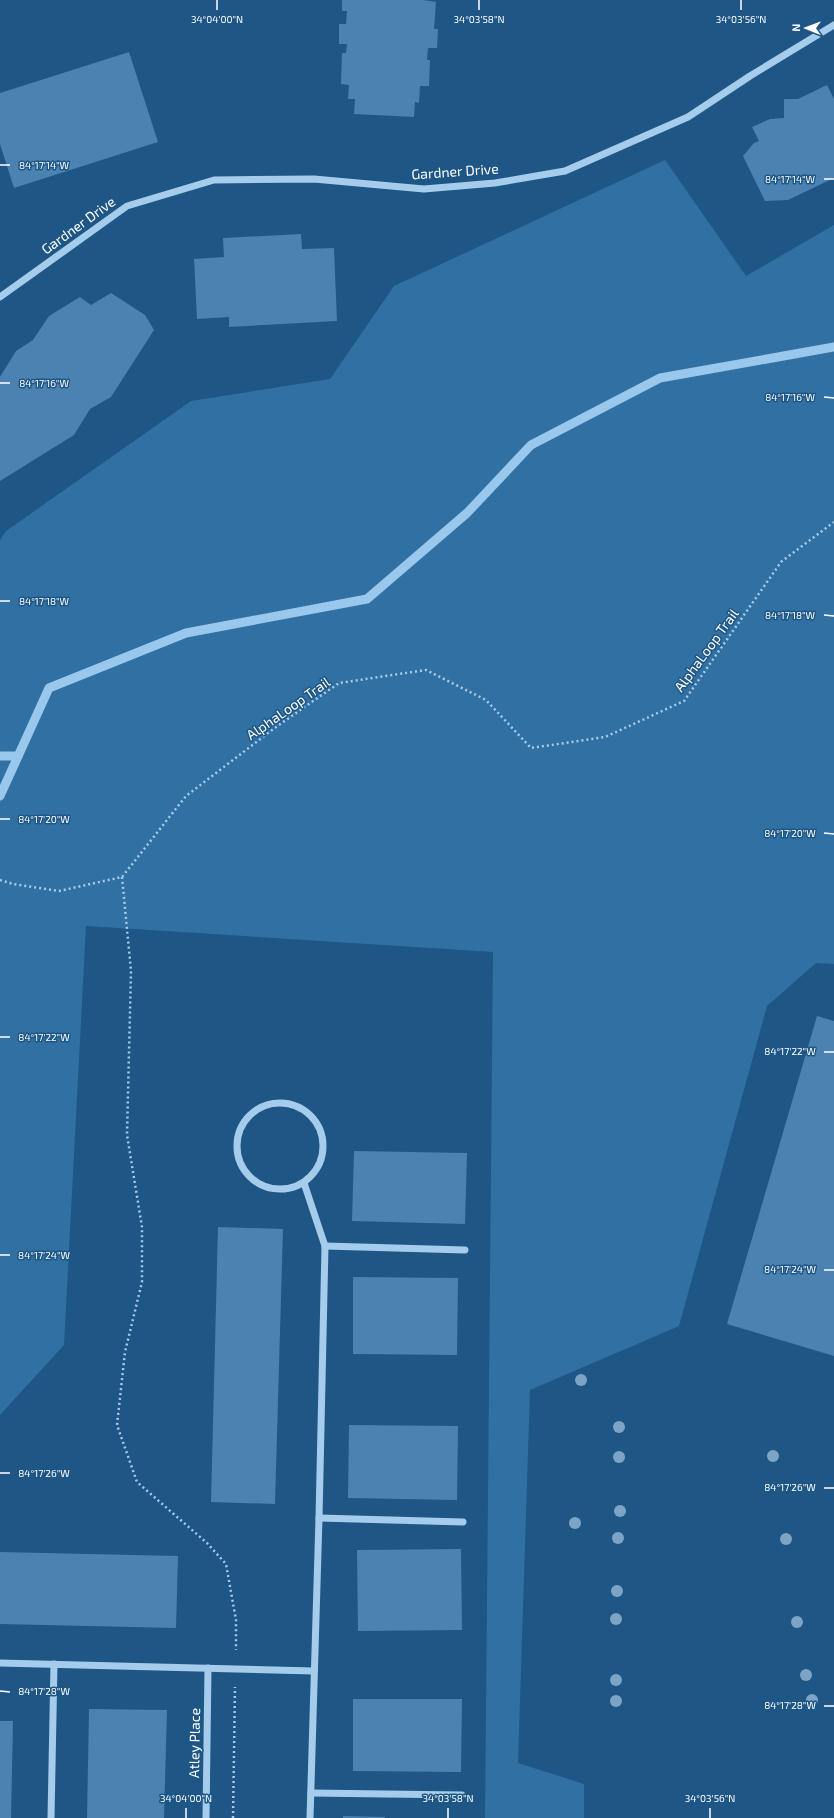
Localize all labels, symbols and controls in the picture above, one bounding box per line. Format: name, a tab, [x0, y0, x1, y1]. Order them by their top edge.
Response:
north arrow	[786, 8, 826, 48]
text: 34°04'00"N	[191, 13, 243, 25]
text: 34°03'58"N	[453, 13, 505, 25]
text: 34°03'56"N	[716, 13, 766, 25]
text: N	[789, 24, 802, 32]
text: 84°17'14"W	[19, 159, 70, 171]
street label: Gardner Drive	[411, 159, 499, 183]
text: 84°17'14"W	[765, 173, 816, 185]
street label: Gardner Drive	[38, 192, 118, 258]
text: 84°17'16"W	[19, 377, 69, 389]
text: 84°17'16"W	[765, 391, 815, 403]
text: 84°17'18"W	[19, 595, 70, 607]
street label: AlphaLoop Trail	[670, 604, 742, 695]
text: 84°17'18"W	[765, 609, 816, 621]
street label: AlphaLoop Trail	[243, 672, 334, 743]
text: 84°17'20"W	[18, 813, 70, 825]
text: 84°17'20"W	[764, 827, 816, 839]
text: 84°17'22"W	[18, 1031, 70, 1043]
text: 84°17'22"W	[764, 1045, 816, 1057]
text: 84°17'24"W	[18, 1249, 70, 1261]
text: 84°17'24"W	[764, 1263, 816, 1275]
text: 84°17'26"W	[18, 1467, 70, 1479]
text: 84°17'26"W	[764, 1481, 816, 1493]
text: 84°17'28"W	[18, 1685, 70, 1697]
text: 84°17'28"W	[764, 1699, 816, 1711]
street label: Atley Place	[185, 1708, 203, 1778]
text: 34°04'00"N	[160, 1792, 212, 1804]
text: 34°03'58"N	[422, 1792, 474, 1804]
text: 34°03'56"N	[685, 1792, 735, 1804]

